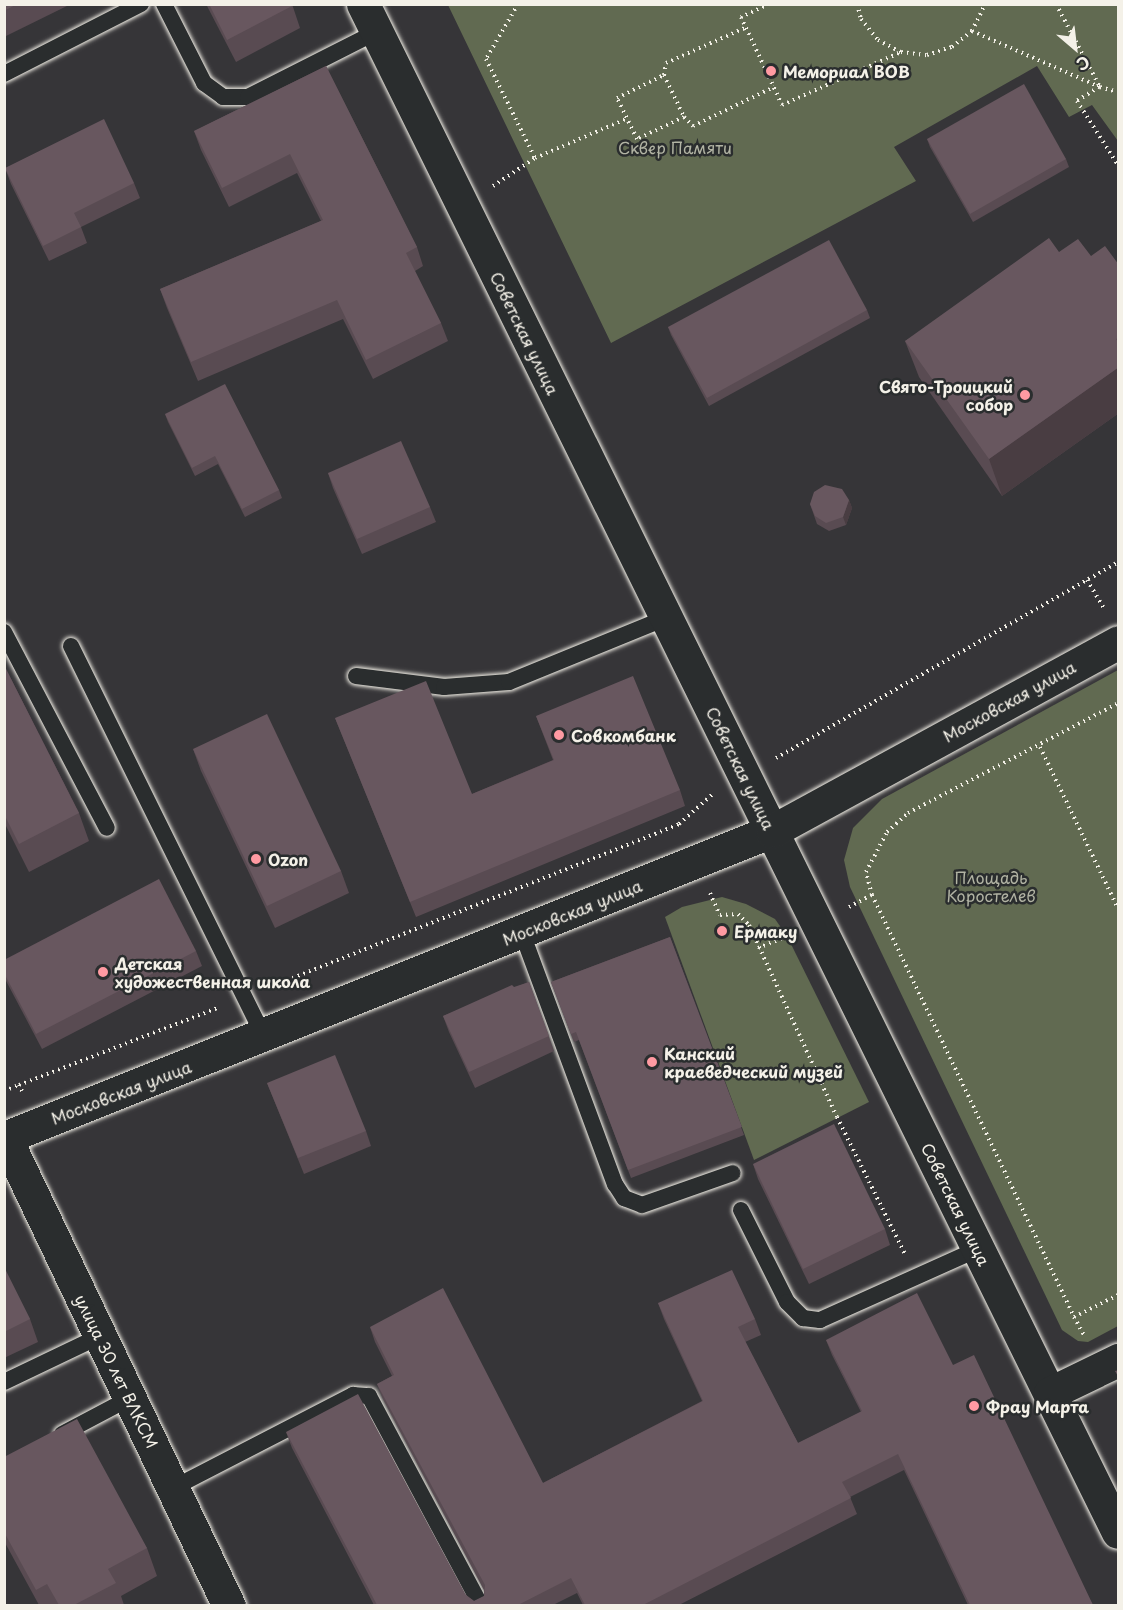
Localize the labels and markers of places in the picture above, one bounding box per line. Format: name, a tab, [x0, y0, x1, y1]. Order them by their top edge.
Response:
place label: Мемориал ВОВ	[783, 61, 910, 81]
marker: Мемориал ВОВ	[764, 64, 778, 78]
place label: Свято-Троицкий собор	[879, 376, 1013, 414]
marker: Свято-Троицкий собор	[1018, 388, 1032, 402]
place label: Совкомбанк	[571, 725, 676, 745]
marker: Совкомбанк	[552, 728, 566, 742]
place label: Ozon	[268, 849, 308, 869]
marker: Ozon	[249, 852, 263, 866]
place label: Ермаку	[734, 921, 797, 941]
marker: Ермаку	[715, 924, 729, 938]
place label: Детская художественная школа	[115, 953, 310, 991]
marker: Детская художественная школа	[96, 965, 110, 979]
place label: Канский краеведческий музей	[664, 1043, 844, 1081]
marker: Канский краеведческий музей	[645, 1055, 659, 1069]
place label: Фрау Марта	[986, 1396, 1089, 1416]
marker: Фрау Марта	[967, 1399, 981, 1413]

